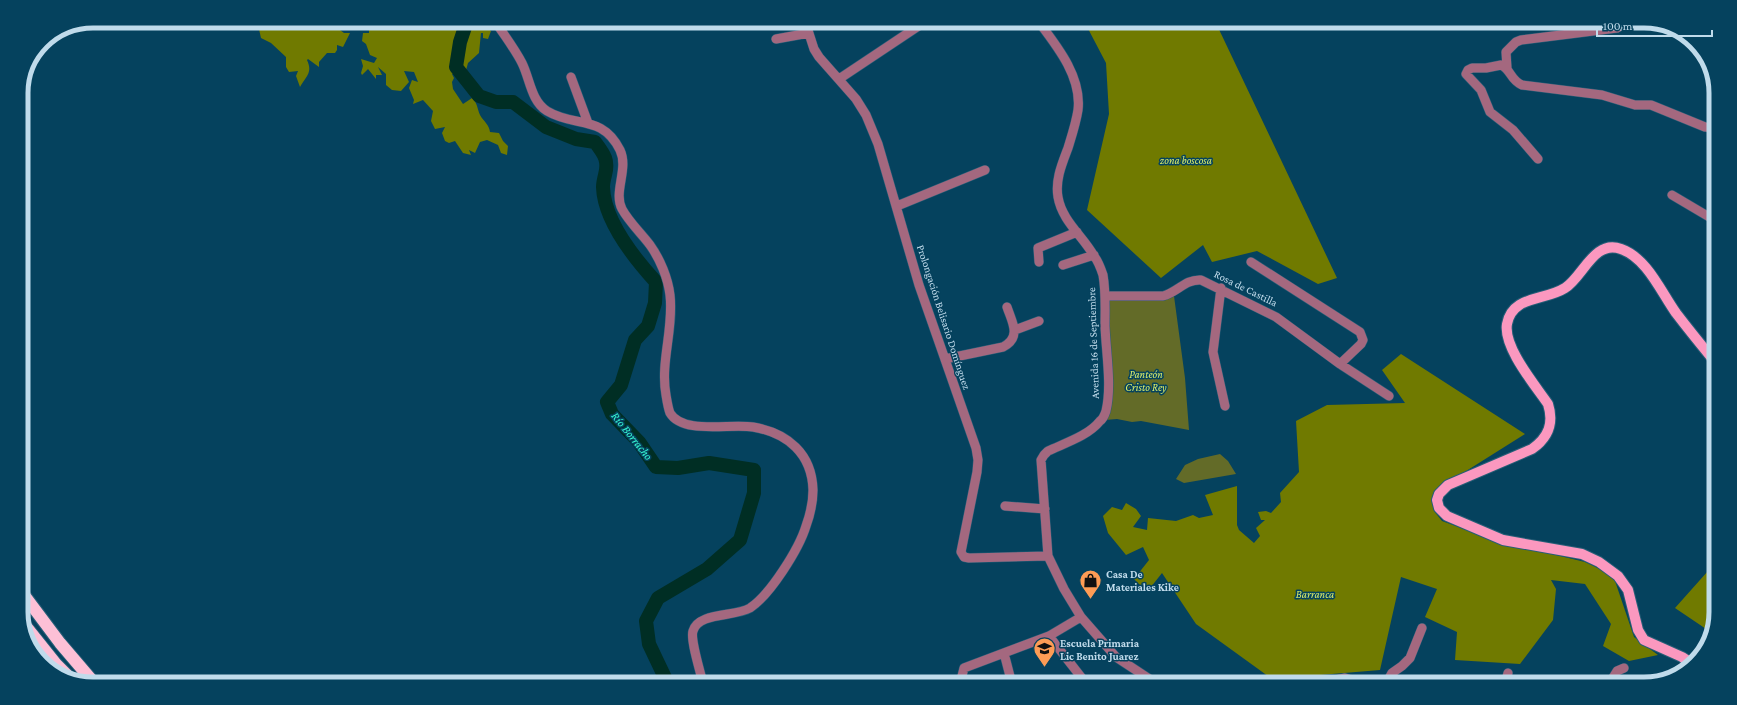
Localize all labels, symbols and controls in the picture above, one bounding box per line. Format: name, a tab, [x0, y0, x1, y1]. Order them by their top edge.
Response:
scale bar	[1597, 12, 1712, 38]
text: 100 m	[1603, 19, 1633, 33]
park label: zona boscosa	[1159, 154, 1212, 166]
street label: Prolongación Belisario Domínguez	[914, 243, 973, 392]
street label: Rosa de Castilla	[1212, 268, 1280, 308]
street label: Avenida 16 de Septiembre	[1085, 287, 1102, 399]
park label: Panteón Cristo Rey	[1125, 368, 1167, 394]
water label: Río Borracho	[608, 409, 656, 463]
shop icon: Casa De Materiales Kike	[1078, 567, 1104, 600]
place label: Casa De Materiales Kike	[1106, 568, 1179, 593]
park label: Barranca	[1296, 588, 1334, 600]
school or university icon: Escuela Primaria Lic Benito Juarez	[1031, 636, 1057, 669]
place label: Escuela Primaria Lic Benito Juarez	[1060, 637, 1140, 662]

